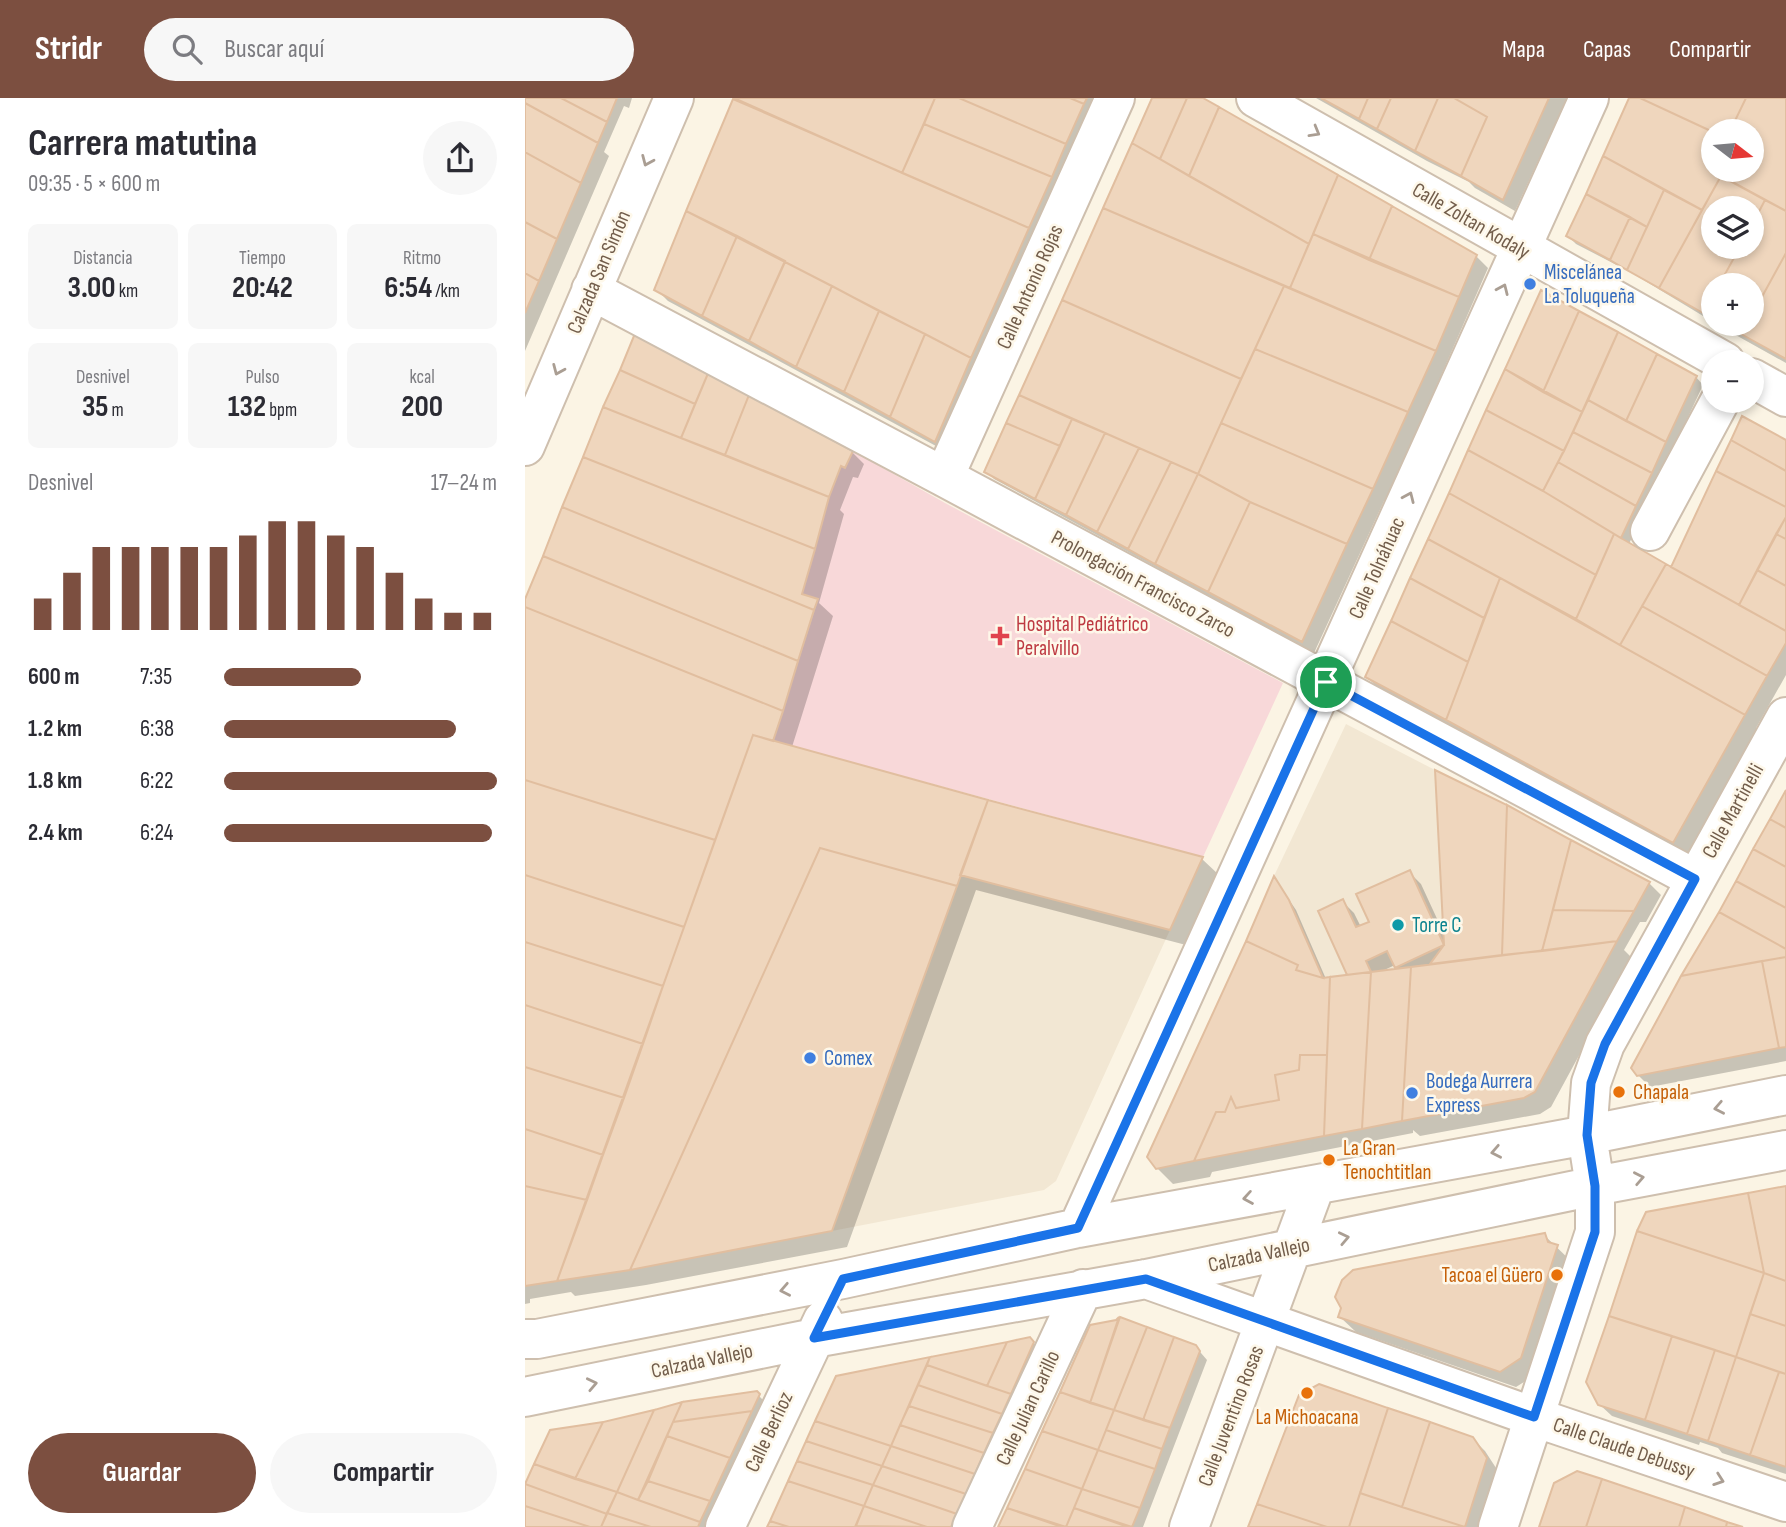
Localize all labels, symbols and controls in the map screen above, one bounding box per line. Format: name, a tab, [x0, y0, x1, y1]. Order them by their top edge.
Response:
search box	[144, 18, 634, 81]
text: Stridr	[35, 29, 102, 69]
icon: search	[168, 30, 206, 68]
text: Buscar aquí	[224, 34, 324, 65]
text: Mapa	[1502, 35, 1545, 64]
text: Capas	[1583, 35, 1631, 64]
text: Compartir	[1669, 35, 1751, 64]
north arrow	[1701, 119, 1764, 182]
map controls	[1701, 119, 1764, 413]
text: Carrera matutina	[28, 121, 257, 166]
button: share	[423, 121, 497, 195]
one-way arrow	[1308, 124, 1320, 137]
one-way arrow	[641, 153, 655, 166]
text: 09:35 · 5 × 600 m	[28, 170, 160, 198]
street label: Calle Zoltan Kodaly	[1408, 177, 1534, 265]
button: layers	[1701, 196, 1764, 259]
street label: Calzada San Simón	[562, 207, 636, 337]
street label: Calle Antonio Rojas	[991, 221, 1069, 353]
text: Distancia	[73, 247, 132, 270]
text: Tiempo	[239, 247, 286, 270]
text: Ritmo	[403, 247, 441, 270]
place label: Miscelánea La Toluqueña	[1544, 260, 1635, 309]
text: 3.00	[68, 270, 116, 306]
text: 20:42	[232, 270, 293, 306]
text: 6:54	[384, 270, 432, 306]
button: +	[1701, 273, 1764, 336]
marker: Miscelánea La Toluqueña	[1522, 276, 1538, 292]
text: km	[116, 280, 138, 303]
text: /km	[432, 280, 460, 303]
one-way arrow	[1495, 284, 1509, 297]
button: −	[1701, 350, 1764, 413]
one-way arrow	[552, 363, 566, 375]
text: Desnivel	[76, 366, 130, 389]
text: Pulso	[245, 366, 280, 389]
text: kcal	[410, 366, 435, 389]
text: 35	[82, 389, 109, 425]
text: 132	[228, 389, 266, 425]
text: 200	[401, 389, 443, 425]
text: m	[109, 399, 124, 422]
text: bpm	[266, 399, 297, 422]
text: Desnivel	[28, 469, 93, 497]
text: 17–24 m	[431, 469, 497, 497]
one-way arrow	[1401, 492, 1415, 504]
street label: Calle Tolnáhuac	[1343, 513, 1411, 623]
street label: Prolongación Francisco Zarco	[1047, 525, 1239, 643]
place label: Hospital Pediátrico Peralvillo	[1016, 612, 1149, 661]
marker: Hospital Pediátrico Peralvillo	[990, 626, 1010, 646]
pin	[1296, 652, 1356, 712]
text: 600 m	[28, 663, 80, 691]
text: 7:35	[140, 663, 172, 691]
icon: arrive	[1307, 663, 1345, 701]
text: 1.2 km	[28, 715, 82, 743]
text: 6:38	[140, 715, 174, 743]
street label: Calle Martinelli	[1697, 759, 1769, 863]
text: 1.8 km	[28, 767, 82, 795]
text: 6:22	[140, 767, 173, 795]
text: 2.4 km	[28, 819, 83, 847]
text: 6:24	[140, 819, 173, 847]
place label: Torre C	[1412, 913, 1462, 938]
marker: Torre C	[1390, 917, 1406, 933]
place label: Comex	[824, 1046, 872, 1071]
marker: Comex	[802, 1050, 818, 1066]
place label: Bodega Aurrera Express	[1426, 1069, 1533, 1118]
place label: Chapala	[1633, 1080, 1689, 1105]
marker: Chapala	[1611, 1084, 1627, 1100]
marker: Bodega Aurrera Express	[1404, 1085, 1420, 1101]
one-way arrow	[1713, 1100, 1725, 1115]
place label: La Gran Tenochtitlan	[1343, 1136, 1432, 1185]
one-way arrow	[1490, 1143, 1502, 1158]
marker: La Gran Tenochtitlan	[1321, 1152, 1337, 1168]
one-way arrow	[1633, 1171, 1645, 1186]
one-way arrow	[1242, 1190, 1254, 1205]
one-way arrow	[1338, 1231, 1350, 1246]
street label: Calzada Vallejo	[1206, 1232, 1312, 1278]
place label: Tacoa el Güero	[1442, 1263, 1543, 1288]
marker: Tacoa el Güero	[1549, 1267, 1565, 1283]
one-way arrow	[779, 1282, 791, 1297]
street label: Calzada Vallejo	[649, 1338, 755, 1384]
street label: Calle Juventino Rosas	[1193, 1342, 1269, 1490]
street label: Calle Julian Carillo	[991, 1347, 1065, 1469]
one-way arrow	[586, 1377, 598, 1392]
marker: La Michoacana	[1299, 1385, 1315, 1401]
street label: Calle Berlioz	[740, 1387, 799, 1476]
place label: La Michoacana	[1255, 1405, 1359, 1430]
street label: Calle Claude Debussy	[1550, 1412, 1698, 1484]
button: Guardar	[28, 1433, 256, 1513]
button: Compartir	[270, 1433, 497, 1513]
one-way arrow	[1712, 1472, 1725, 1486]

